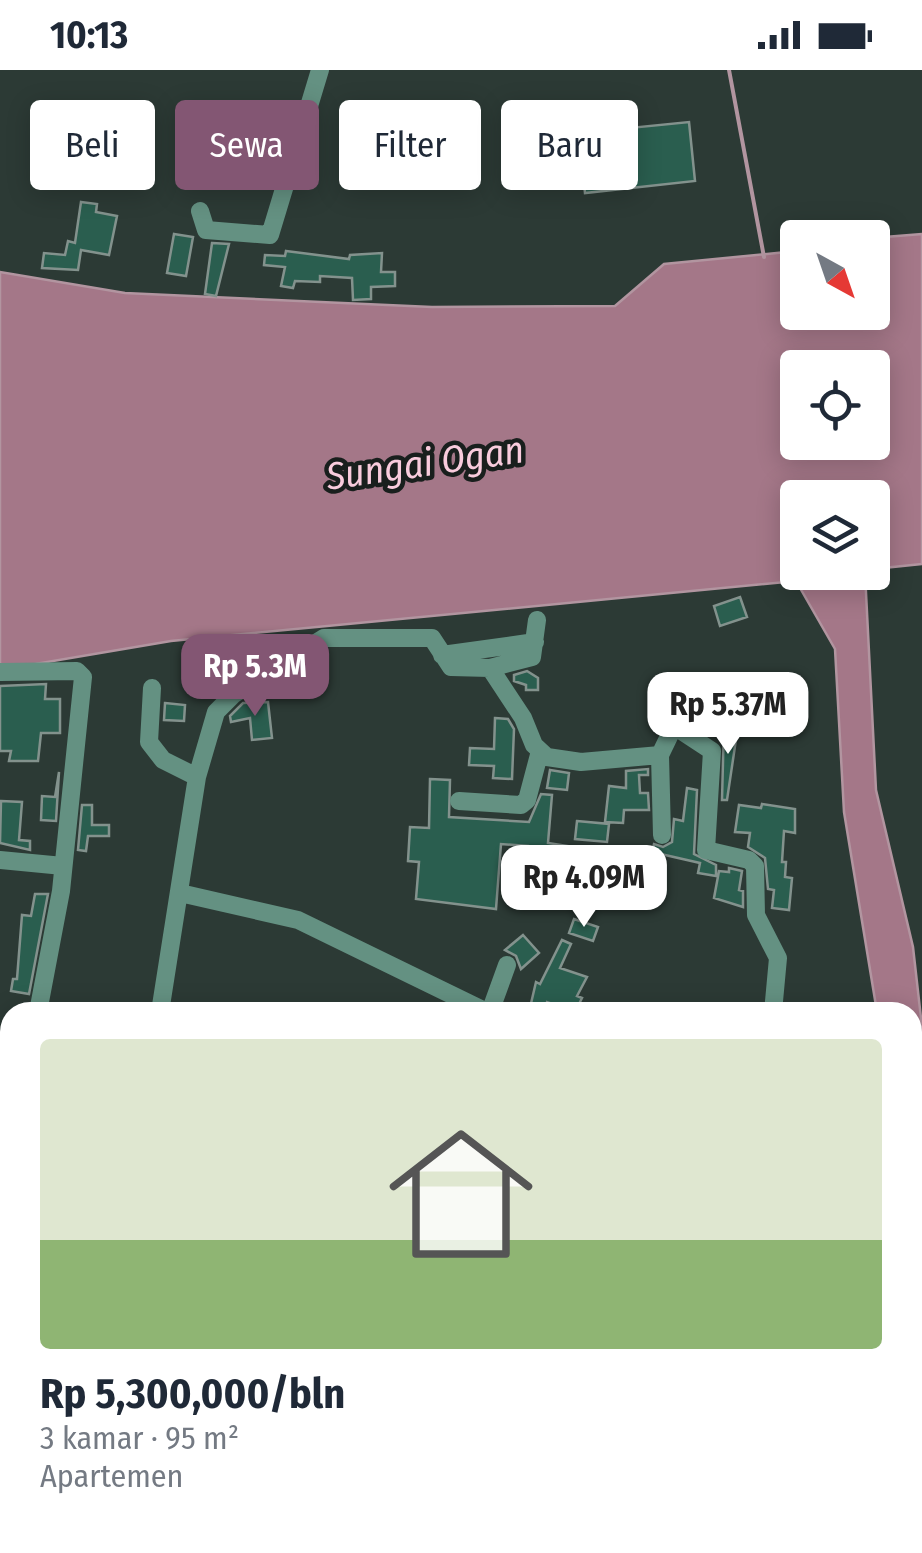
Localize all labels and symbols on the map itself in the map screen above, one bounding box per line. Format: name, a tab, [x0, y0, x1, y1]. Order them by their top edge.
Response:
north arrow	[780, 220, 890, 330]
water label: Sungai Ogan	[322, 426, 527, 500]
pin: Rp 5.3M	[163, 634, 347, 719]
pin: Rp 5.37M	[625, 672, 831, 757]
pin: Rp 4.09M	[481, 845, 687, 930]

